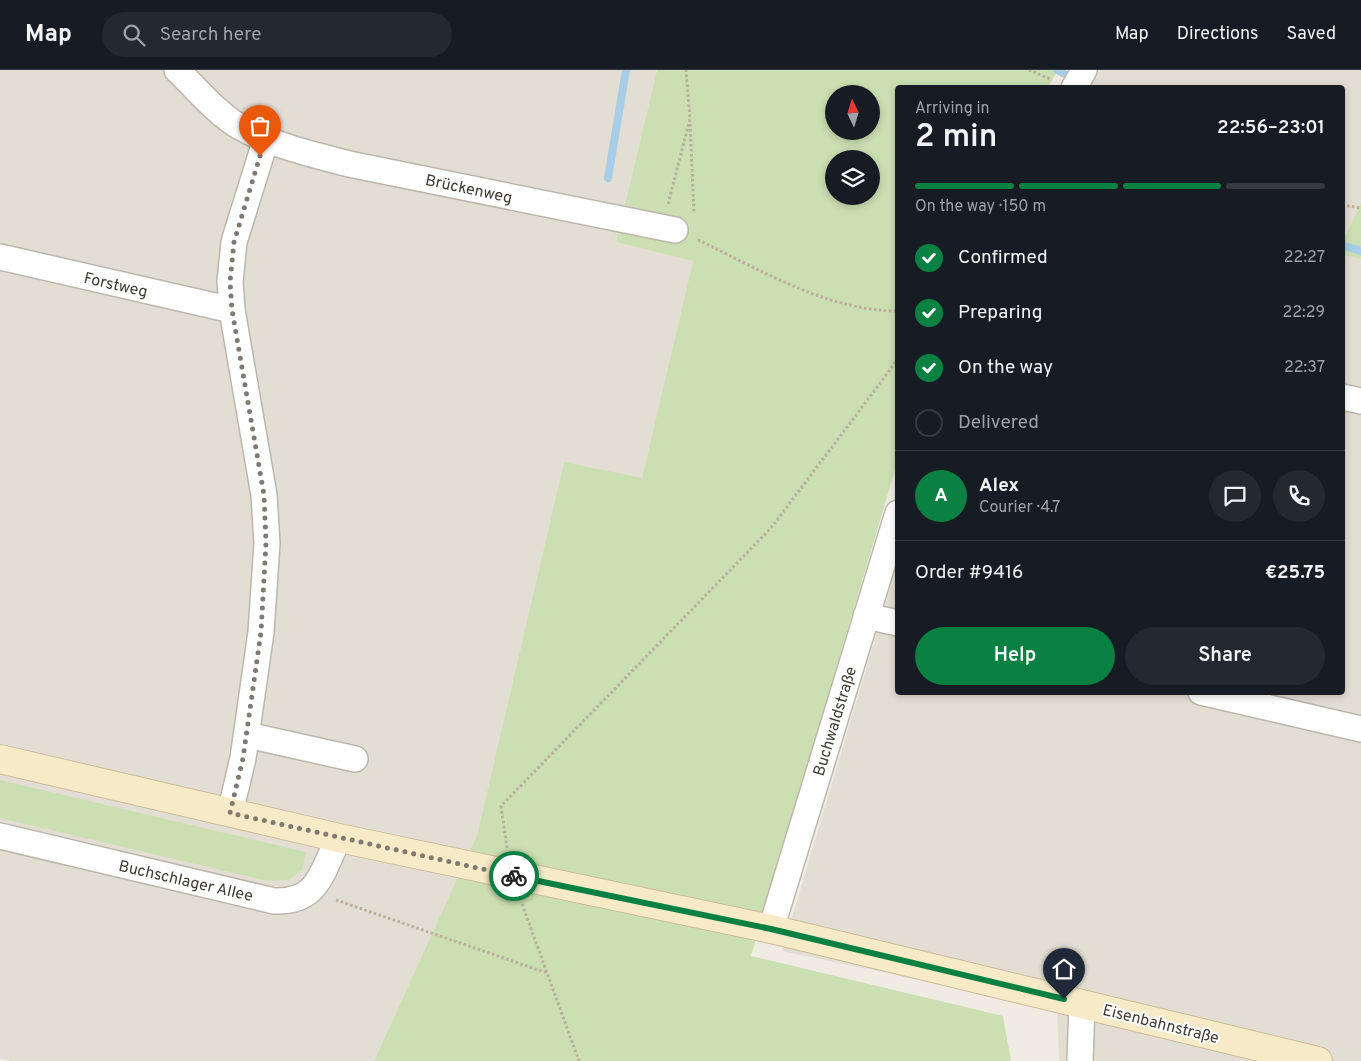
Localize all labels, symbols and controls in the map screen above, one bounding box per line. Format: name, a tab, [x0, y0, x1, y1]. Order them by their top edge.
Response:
search box	[102, 12, 452, 57]
text: Map	[25, 20, 72, 50]
icon: search	[120, 21, 148, 49]
text: Search here	[160, 23, 261, 47]
text: Map	[1115, 23, 1149, 46]
text: Directions	[1177, 23, 1259, 46]
text: Saved	[1287, 23, 1336, 46]
north arrow	[825, 85, 880, 140]
map controls	[825, 85, 880, 205]
text: Arriving in	[915, 99, 990, 119]
pin	[239, 105, 281, 156]
icon: bag	[246, 112, 274, 140]
text: 22:56–23:01	[1217, 116, 1325, 140]
text: 2 min	[915, 118, 997, 158]
button: layers	[825, 150, 880, 205]
street label: Brückenweg	[423, 171, 514, 209]
text: On the way · 150 m	[915, 197, 1046, 217]
icon: check	[915, 244, 943, 272]
text: Confirmed	[958, 246, 1048, 270]
text: 22:27	[1284, 248, 1325, 268]
street label: Forstweg	[82, 269, 149, 303]
icon: check	[915, 299, 943, 327]
text: Preparing	[958, 301, 1042, 325]
text: 22:29	[1282, 303, 1325, 323]
icon: check	[915, 354, 943, 382]
text: On the way	[958, 356, 1053, 380]
text: 22:37	[1284, 358, 1325, 378]
text: Delivered	[958, 411, 1039, 435]
button: chat	[1209, 470, 1261, 522]
button: phone	[1273, 470, 1325, 522]
text: Alex	[979, 474, 1019, 498]
text: A	[934, 484, 948, 508]
text: Courier · 4.7	[979, 498, 1060, 518]
text: Order #9416	[915, 561, 1023, 585]
text: €25.75	[1265, 561, 1325, 585]
button: Help	[915, 627, 1115, 685]
button: Share	[1125, 627, 1325, 685]
street label: Buchwaldstraße	[810, 664, 862, 779]
courier	[489, 851, 539, 901]
street label: Buchschlager Allee	[116, 857, 255, 907]
icon: bike	[500, 862, 528, 890]
pin	[1043, 948, 1085, 999]
icon: home	[1050, 955, 1078, 983]
street label: Eisenbahnstraße	[1100, 1001, 1221, 1049]

